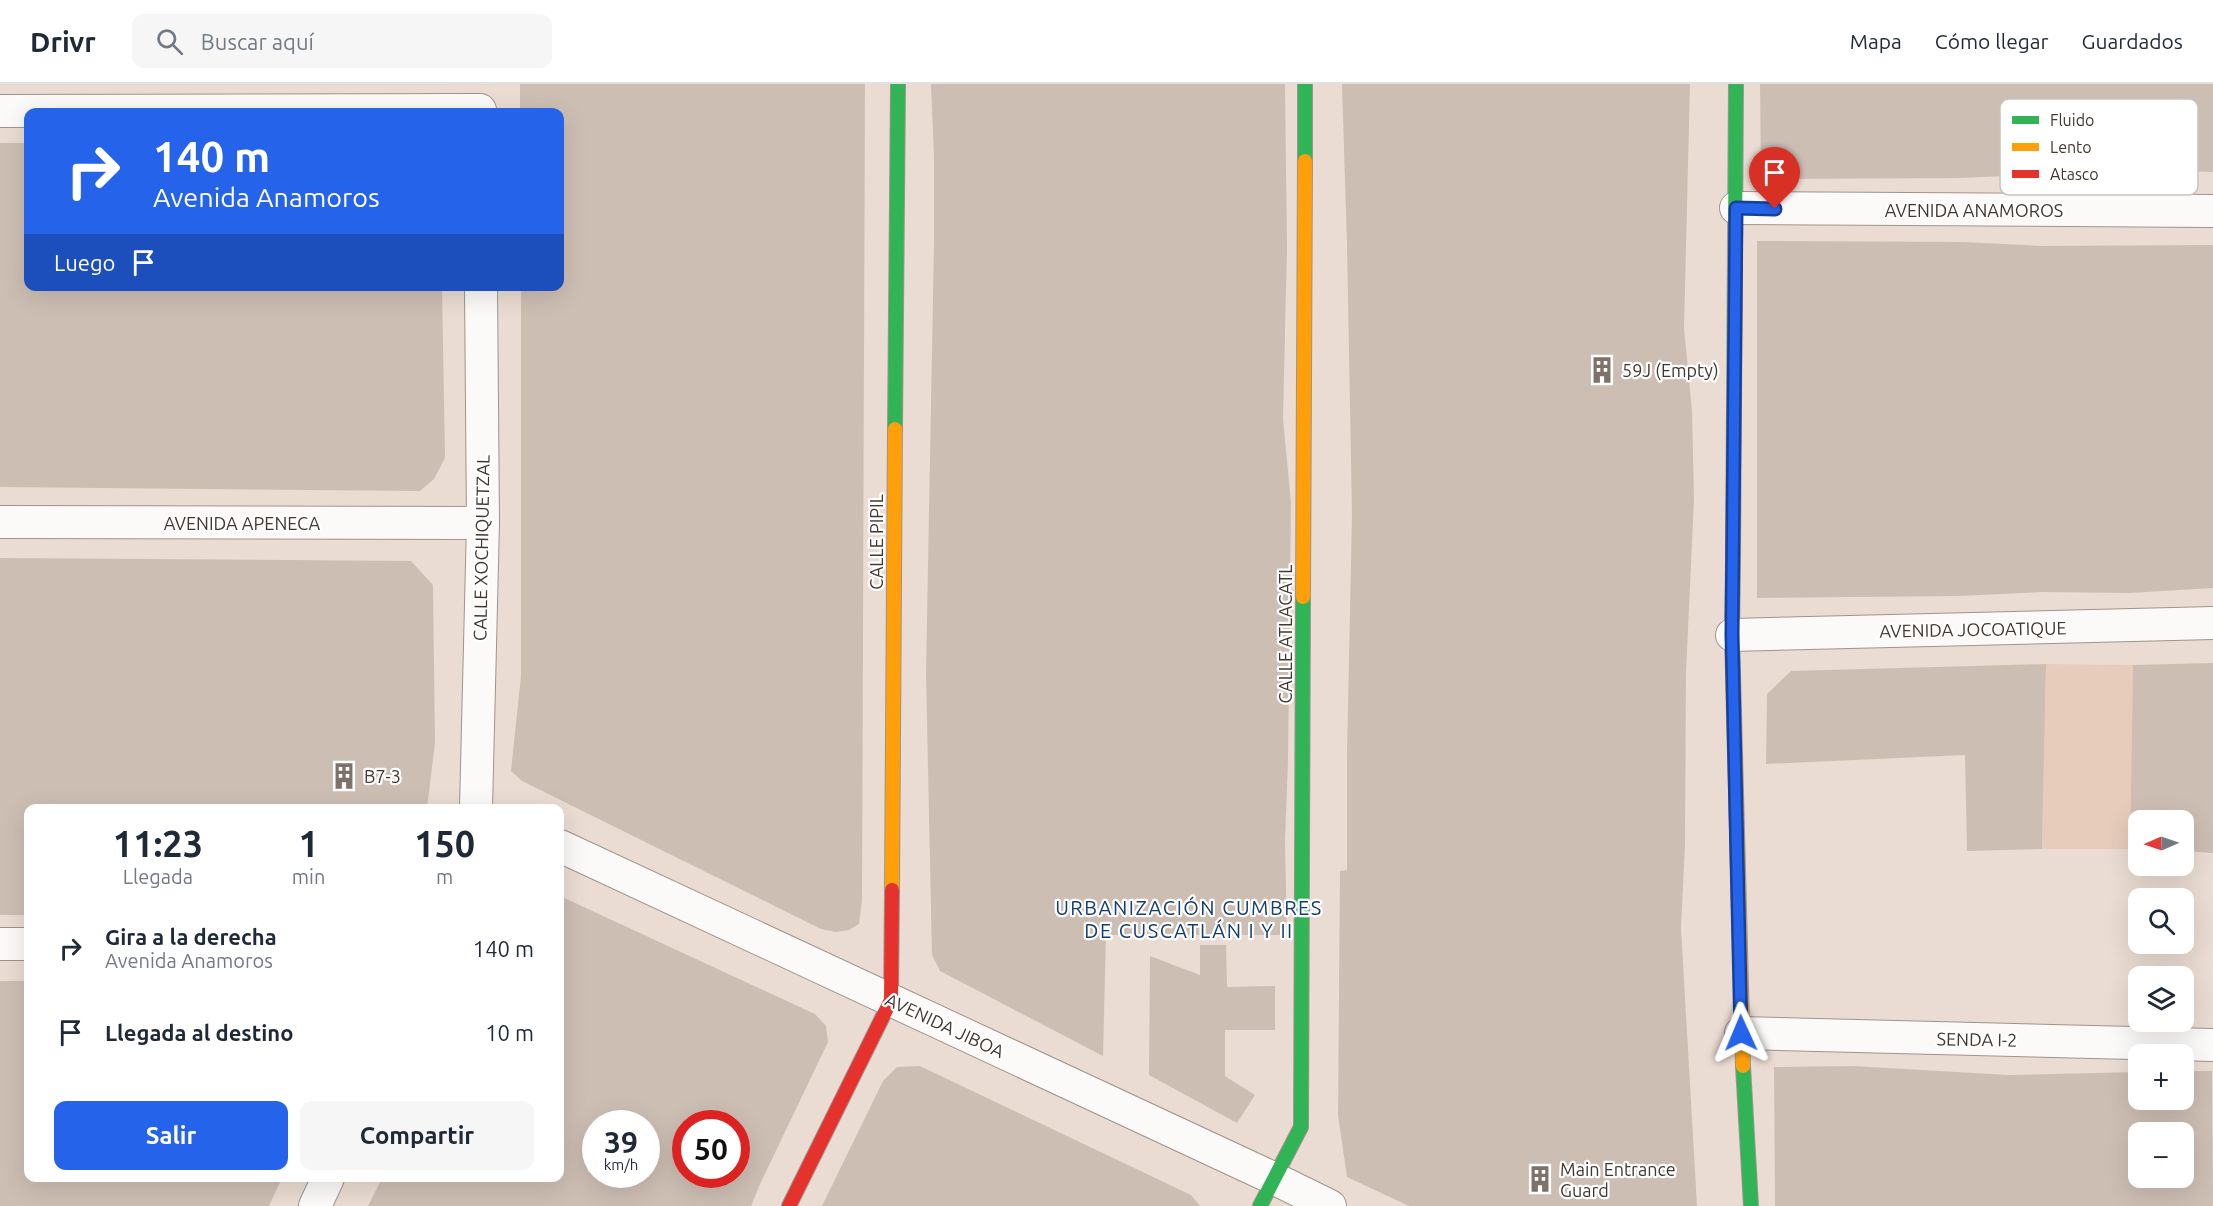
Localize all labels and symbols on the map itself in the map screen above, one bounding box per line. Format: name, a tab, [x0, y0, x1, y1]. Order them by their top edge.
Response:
legend	[2000, 99, 2198, 195]
text: Fluido	[2050, 111, 2094, 129]
text: Lento	[2050, 138, 2092, 156]
pin	[1749, 147, 1800, 209]
text: Atasco	[2050, 165, 2099, 183]
street label: AVENIDA ANAMOROS	[1885, 200, 2063, 220]
building icon: 59J (Empty)	[1587, 355, 1617, 385]
place label: 59J (Empty)	[1622, 360, 1719, 381]
street label: CALLE XOCHIQUETZAL	[469, 455, 494, 641]
street label: CALLE PIPIL	[866, 494, 886, 590]
street label: AVENIDA APENECA	[164, 513, 321, 533]
street label: CALLE ATLACATL	[1275, 565, 1295, 703]
street label: AVENIDA JOCOATIQUE	[1879, 617, 2067, 642]
building icon: B7-3	[329, 761, 359, 791]
place label: B7-3	[364, 766, 401, 786]
north arrow	[2128, 810, 2194, 876]
district label: URBANIZACIÓN CUMBRES DE CUSCATLÁN I Y II	[1055, 896, 1323, 942]
street label: AVENIDA JIBOA	[883, 989, 1008, 1061]
position arrow	[1709, 1001, 1773, 1065]
street label: SENDA I-2	[1936, 1028, 2018, 1050]
speed limit sign: 50	[672, 1110, 750, 1188]
place label: Main Entrance Guard	[1560, 1159, 1676, 1200]
building icon: Main Entrance Guard	[1525, 1164, 1555, 1194]

